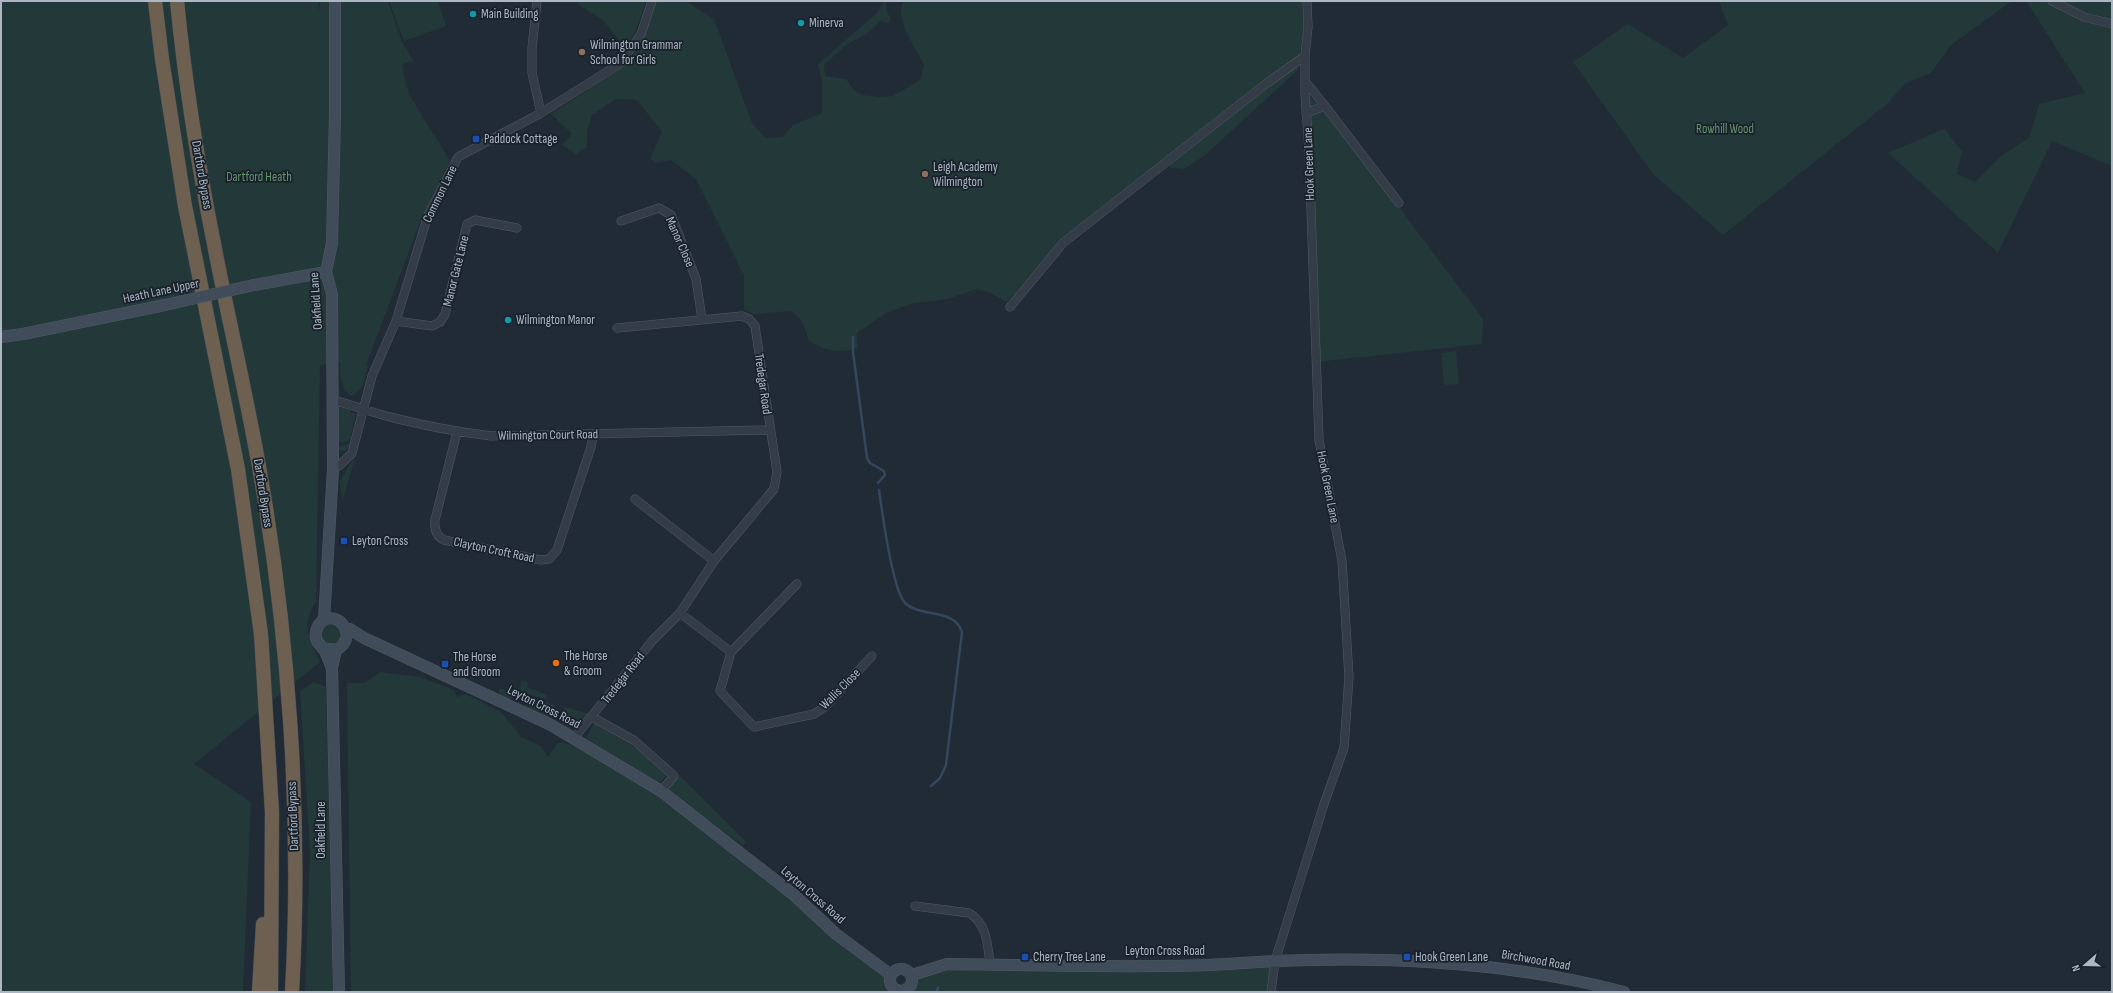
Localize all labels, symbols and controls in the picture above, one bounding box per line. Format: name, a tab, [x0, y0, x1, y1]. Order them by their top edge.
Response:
place label: Main Building	[481, 6, 538, 22]
marker: Main Building	[468, 9, 478, 19]
place label: Minerva	[809, 15, 844, 31]
marker: Minerva	[796, 18, 806, 28]
place label: Wilmington Grammar School for Girls	[590, 37, 682, 68]
marker: Wilmington Grammar School for Girls	[577, 47, 587, 57]
park label: Rowhill Wood	[1696, 121, 1754, 137]
street label: Hook Green Lane	[1300, 127, 1318, 201]
place label: Paddock Cottage	[484, 131, 558, 147]
marker: Paddock Cottage	[471, 134, 481, 144]
street label: Dartford Bypass	[188, 139, 216, 211]
place label: Leigh Academy Wilmington	[933, 159, 998, 190]
street label: Common Lane	[419, 163, 461, 225]
park label: Dartford Heath	[226, 169, 292, 185]
marker: Leigh Academy Wilmington	[920, 169, 930, 179]
street label: Manor Close	[662, 214, 698, 270]
street label: Manor Gate Lane	[439, 234, 473, 308]
street label: Oakfield Lane	[306, 272, 326, 330]
street label: Heath Lane Upper	[122, 275, 201, 307]
place label: Wilmington Manor	[516, 312, 595, 328]
marker: Wilmington Manor	[503, 315, 513, 325]
street label: Tredegar Road	[751, 353, 775, 415]
street label: Wilmington Court Road	[498, 426, 598, 444]
street label: Hook Green Lane	[1313, 450, 1343, 524]
street label: Dartford Bypass	[250, 458, 276, 529]
place label: Leyton Cross	[352, 533, 409, 549]
street label: Clayton Croft Road	[452, 534, 536, 566]
marker: Leyton Cross	[339, 536, 349, 546]
place label: The Horse & Groom	[564, 648, 607, 679]
place label: The Horse and Groom	[453, 649, 500, 680]
street label: Tredegar Road	[598, 649, 648, 707]
marker: The Horse & Groom	[551, 658, 561, 668]
marker: The Horse and Groom	[440, 659, 450, 669]
street label: Wallis Close	[816, 665, 864, 713]
street label: Leyton Cross Road	[505, 682, 583, 732]
street label: Dartford Bypass	[284, 781, 302, 851]
street label: Oakfield Lane	[313, 801, 329, 859]
street label: Leyton Cross Road	[778, 863, 848, 927]
street label: Leyton Cross Road	[1125, 943, 1205, 959]
north arrow	[2065, 945, 2105, 985]
street label: Birchwood Road	[1500, 946, 1572, 974]
place label: Cherry Tree Lane	[1033, 949, 1106, 965]
place label: Hook Green Lane	[1415, 949, 1488, 965]
marker: Cherry Tree Lane	[1020, 952, 1030, 962]
marker: Hook Green Lane	[1402, 952, 1412, 962]
text: N	[2069, 963, 2083, 973]

